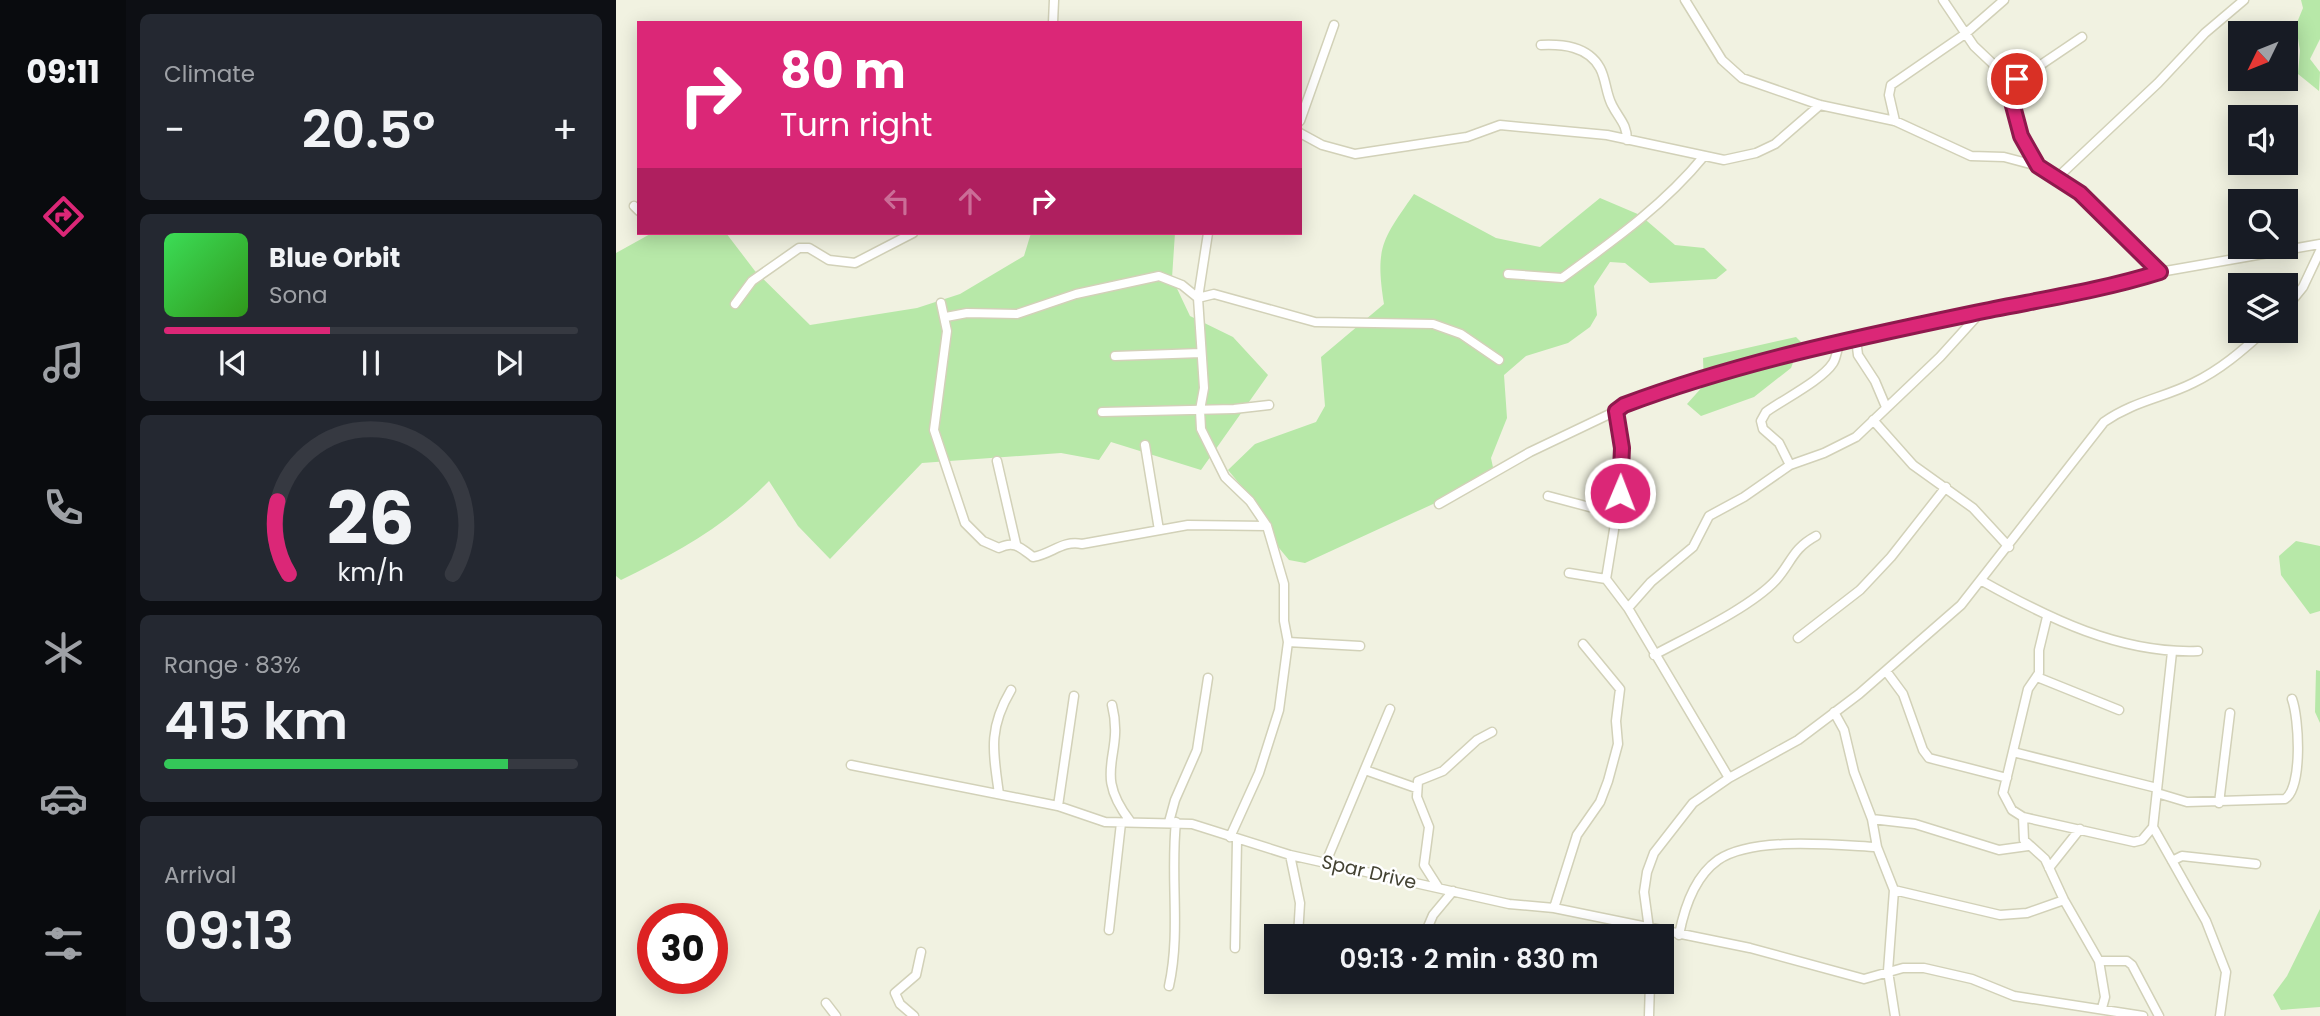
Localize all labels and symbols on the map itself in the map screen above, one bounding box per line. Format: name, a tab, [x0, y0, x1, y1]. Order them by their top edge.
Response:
north arrow	[2228, 21, 2298, 91]
pin	[1987, 49, 2047, 109]
position arrow	[1583, 456, 1657, 530]
street label: Spar Drive	[1319, 848, 1419, 896]
speed limit sign: 30	[637, 903, 728, 994]

